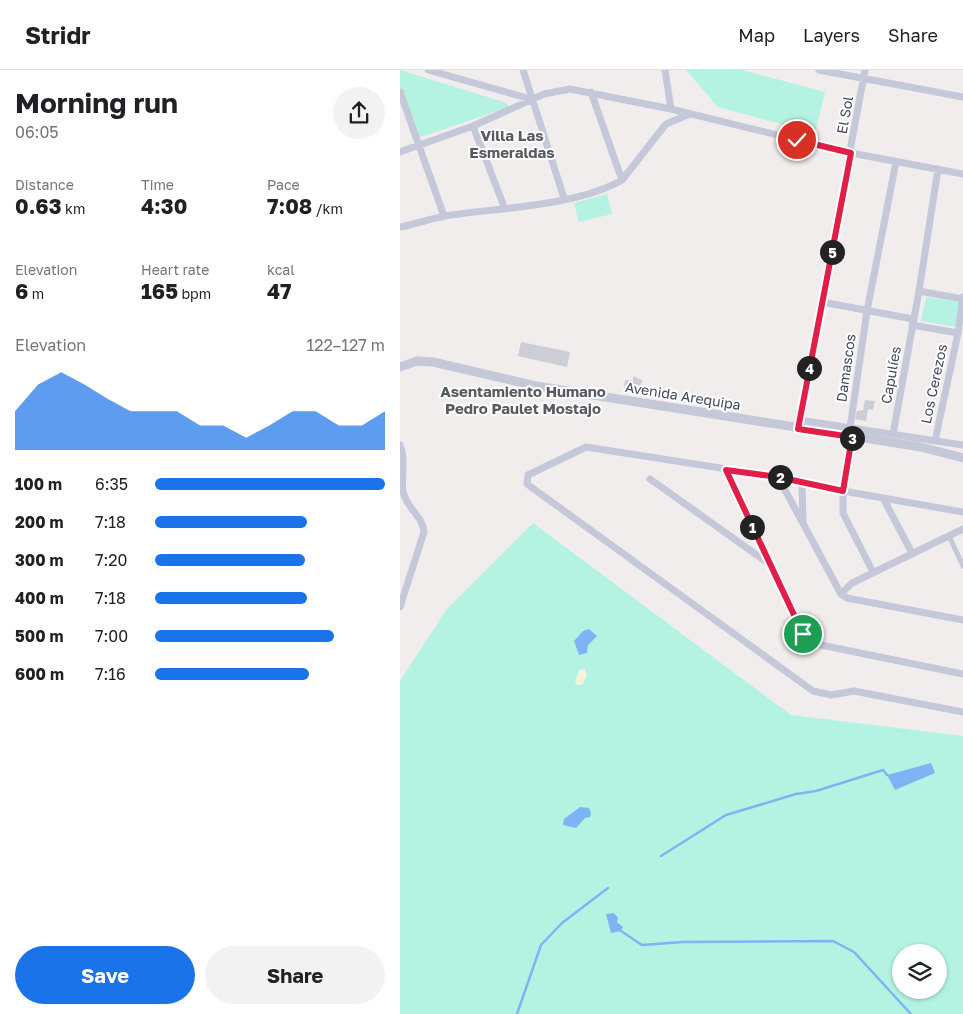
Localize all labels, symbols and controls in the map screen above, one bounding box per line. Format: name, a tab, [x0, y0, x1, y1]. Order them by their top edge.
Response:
text: Stridr	[25, 20, 91, 49]
text: Map	[738, 24, 775, 46]
text: Layers	[803, 24, 860, 46]
text: Share	[888, 24, 938, 46]
text: Morning run	[15, 86, 178, 119]
button: share	[333, 87, 385, 139]
street label: El Sol	[833, 95, 856, 135]
pin	[776, 119, 818, 161]
text: 06:05	[15, 122, 59, 142]
district label: Villa Las Esmeraldas	[469, 126, 555, 161]
icon: check	[783, 126, 811, 154]
text: Distance	[15, 176, 74, 193]
text: Time	[141, 176, 174, 193]
text: Pace	[267, 176, 300, 193]
text: 0.63	[15, 193, 62, 219]
text: 4:30	[141, 193, 187, 219]
text: 7:08	[267, 193, 312, 219]
text: km	[62, 200, 85, 217]
text: /km	[312, 200, 343, 217]
pin: 5	[820, 240, 844, 264]
text: 5	[828, 244, 837, 261]
text: Elevation	[15, 261, 77, 278]
text: Heart rate	[141, 261, 209, 278]
text: kcal	[267, 261, 295, 278]
text: 6	[15, 278, 28, 304]
text: 165	[141, 278, 178, 304]
text: 47	[267, 278, 292, 304]
text: m	[28, 285, 44, 302]
text: bpm	[178, 285, 211, 302]
street label: Damascos	[832, 333, 859, 403]
text: Elevation	[15, 335, 86, 355]
text: 122–127 m	[307, 335, 385, 355]
street label: Los Cerezos	[917, 342, 950, 425]
street label: Capulíes	[877, 345, 904, 405]
pin: 4	[796, 356, 822, 380]
text: 4	[805, 360, 814, 377]
street label: Avenida Arequipa	[624, 378, 742, 413]
district label: Asentamiento Humano Pedro Paulet Mostajo	[440, 382, 606, 417]
pin: 3	[840, 426, 864, 450]
text: 3	[848, 430, 857, 447]
pin: 2	[768, 464, 792, 490]
text: 2	[776, 469, 785, 486]
text: 100 m	[15, 474, 62, 494]
text: 6:35	[95, 474, 128, 494]
text: 200 m	[15, 512, 64, 532]
text: 7:18	[95, 512, 126, 532]
pin: 1	[740, 514, 764, 540]
text: 1	[749, 519, 756, 536]
text: 300 m	[15, 550, 64, 570]
text: 7:20	[95, 550, 127, 570]
text: 400 m	[15, 588, 64, 608]
text: 7:18	[95, 588, 126, 608]
pin	[782, 613, 824, 655]
icon: arrive	[789, 620, 817, 648]
text: 500 m	[15, 626, 64, 646]
text: 7:00	[95, 626, 128, 646]
text: 600 m	[15, 664, 64, 684]
text: 7:16	[95, 664, 126, 684]
map controls	[892, 944, 947, 999]
button: layers	[892, 944, 947, 999]
button: Save	[15, 946, 195, 1004]
button: Share	[205, 946, 385, 1004]

